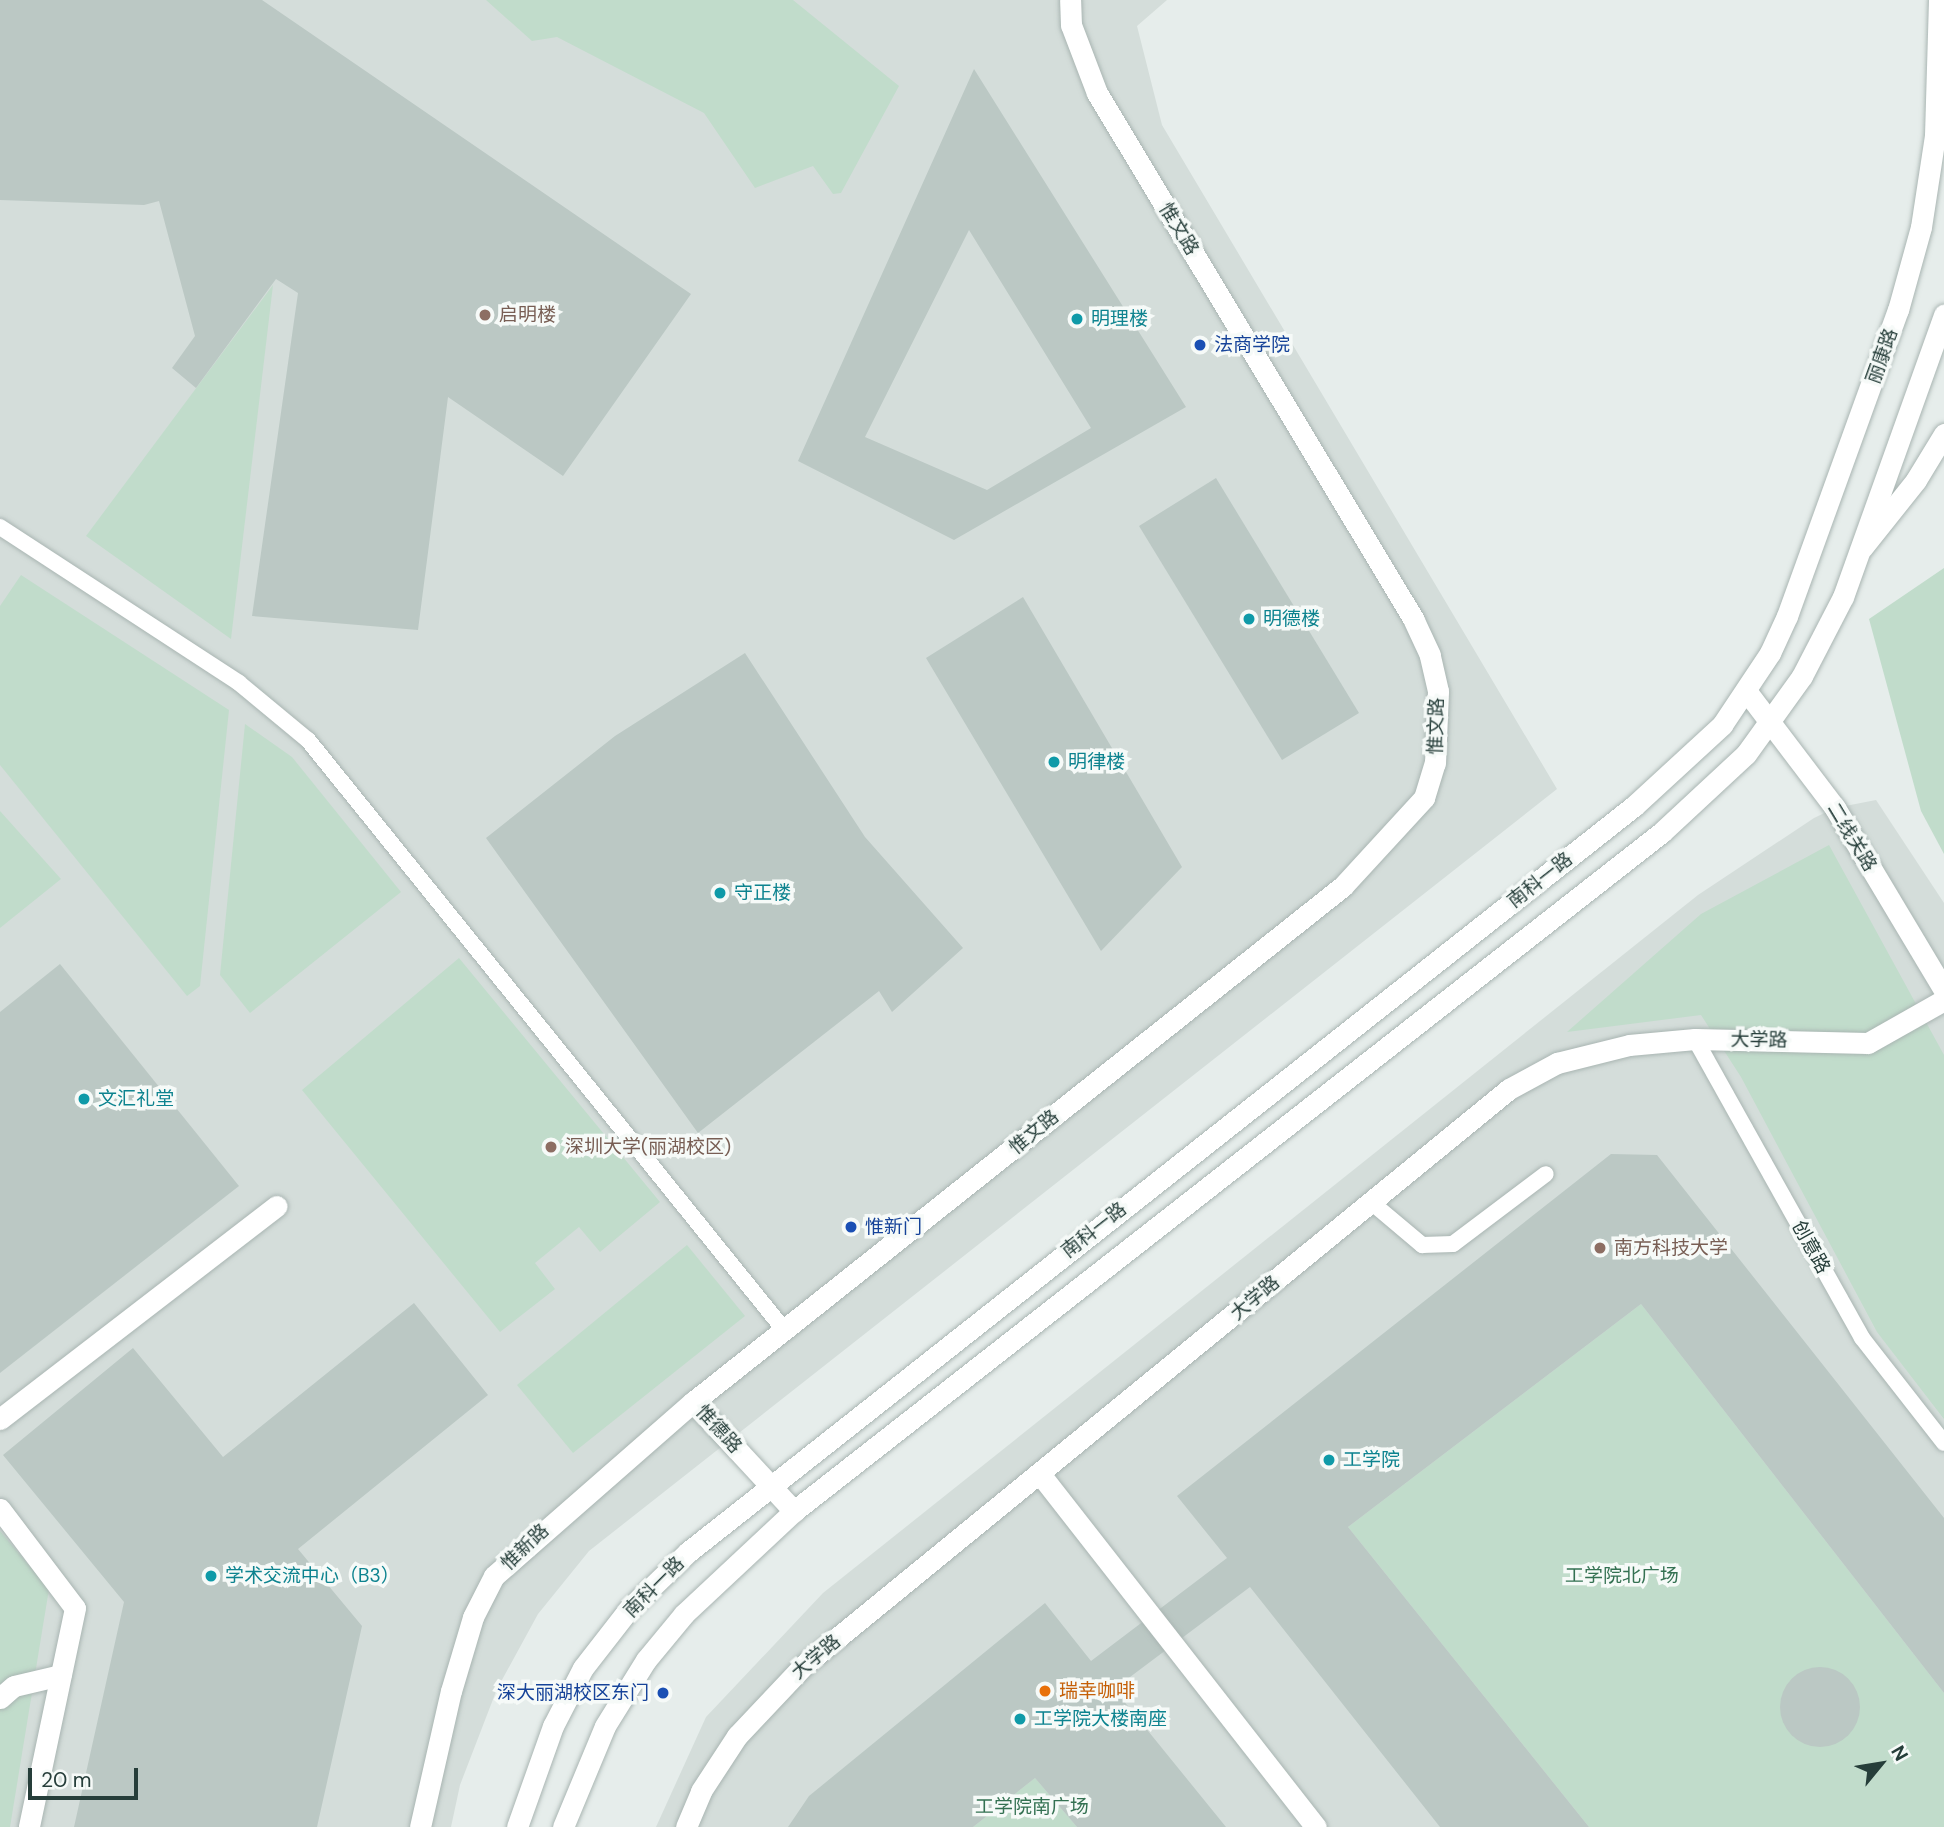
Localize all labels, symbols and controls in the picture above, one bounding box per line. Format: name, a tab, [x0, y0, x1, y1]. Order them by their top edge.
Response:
street label: 惟文路	[1155, 199, 1203, 259]
place label: 启明楼	[499, 304, 556, 326]
marker: 启明楼	[477, 307, 493, 323]
place label: 明理楼	[1091, 308, 1148, 330]
marker: 明理楼	[1069, 311, 1085, 327]
street label: 丽康路	[1862, 325, 1902, 387]
place label: 法商学院	[1214, 334, 1290, 356]
marker: 法商学院	[1192, 337, 1208, 353]
place label: 明德楼	[1263, 608, 1320, 630]
marker: 明德楼	[1241, 611, 1257, 627]
street label: 惟文路	[1424, 697, 1448, 755]
place label: 明律楼	[1068, 751, 1125, 773]
marker: 明律楼	[1046, 754, 1062, 770]
street label: 二线关路	[1823, 799, 1881, 875]
street label: 南科一路	[1503, 848, 1577, 912]
place label: 守正楼	[734, 882, 791, 904]
marker: 守正楼	[712, 885, 728, 901]
street label: 大学路	[1730, 1028, 1788, 1052]
place label: 文汇礼堂	[98, 1088, 174, 1110]
marker: 文汇礼堂	[76, 1091, 92, 1107]
street label: 惟文路	[1005, 1105, 1063, 1159]
place label: 深圳大学(丽湖校区)	[565, 1136, 731, 1158]
marker: 深圳大学(丽湖校区)	[543, 1139, 559, 1155]
street label: 南科一路	[1057, 1198, 1131, 1262]
place label: 惟新门	[865, 1216, 922, 1238]
street label: 创意路	[1787, 1217, 1835, 1277]
marker: 惟新门	[843, 1219, 859, 1235]
place label: 南方科技大学	[1614, 1237, 1728, 1259]
marker: 南方科技大学	[1592, 1240, 1608, 1256]
street label: 大学路	[1226, 1271, 1284, 1325]
street label: 惟德路	[691, 1400, 747, 1458]
place label: 工学院	[1343, 1449, 1400, 1471]
marker: 工学院	[1321, 1452, 1337, 1468]
street label: 惟新路	[496, 1519, 554, 1575]
street label: 南科一路	[619, 1552, 689, 1622]
place label: 学术交流中心（B3）	[225, 1565, 400, 1587]
park label: 工学院北广场	[1565, 1565, 1679, 1587]
marker: 学术交流中心（B3）	[203, 1568, 219, 1584]
street label: 大学路	[787, 1630, 845, 1684]
place label: 瑞幸咖啡	[1059, 1680, 1135, 1702]
place label: 深大丽湖校区东门	[497, 1682, 649, 1704]
marker: 瑞幸咖啡	[1037, 1683, 1053, 1699]
marker: 深大丽湖校区东门	[655, 1685, 671, 1701]
place label: 工学院大楼南座	[1034, 1708, 1167, 1730]
marker: 工学院大楼南座	[1012, 1711, 1028, 1727]
north arrow	[1846, 1729, 1916, 1799]
text: N	[1885, 1741, 1914, 1765]
scale bar	[32, 1754, 142, 1798]
text: 20 m	[41, 1766, 92, 1794]
park label: 工学院南广场	[975, 1796, 1089, 1818]

